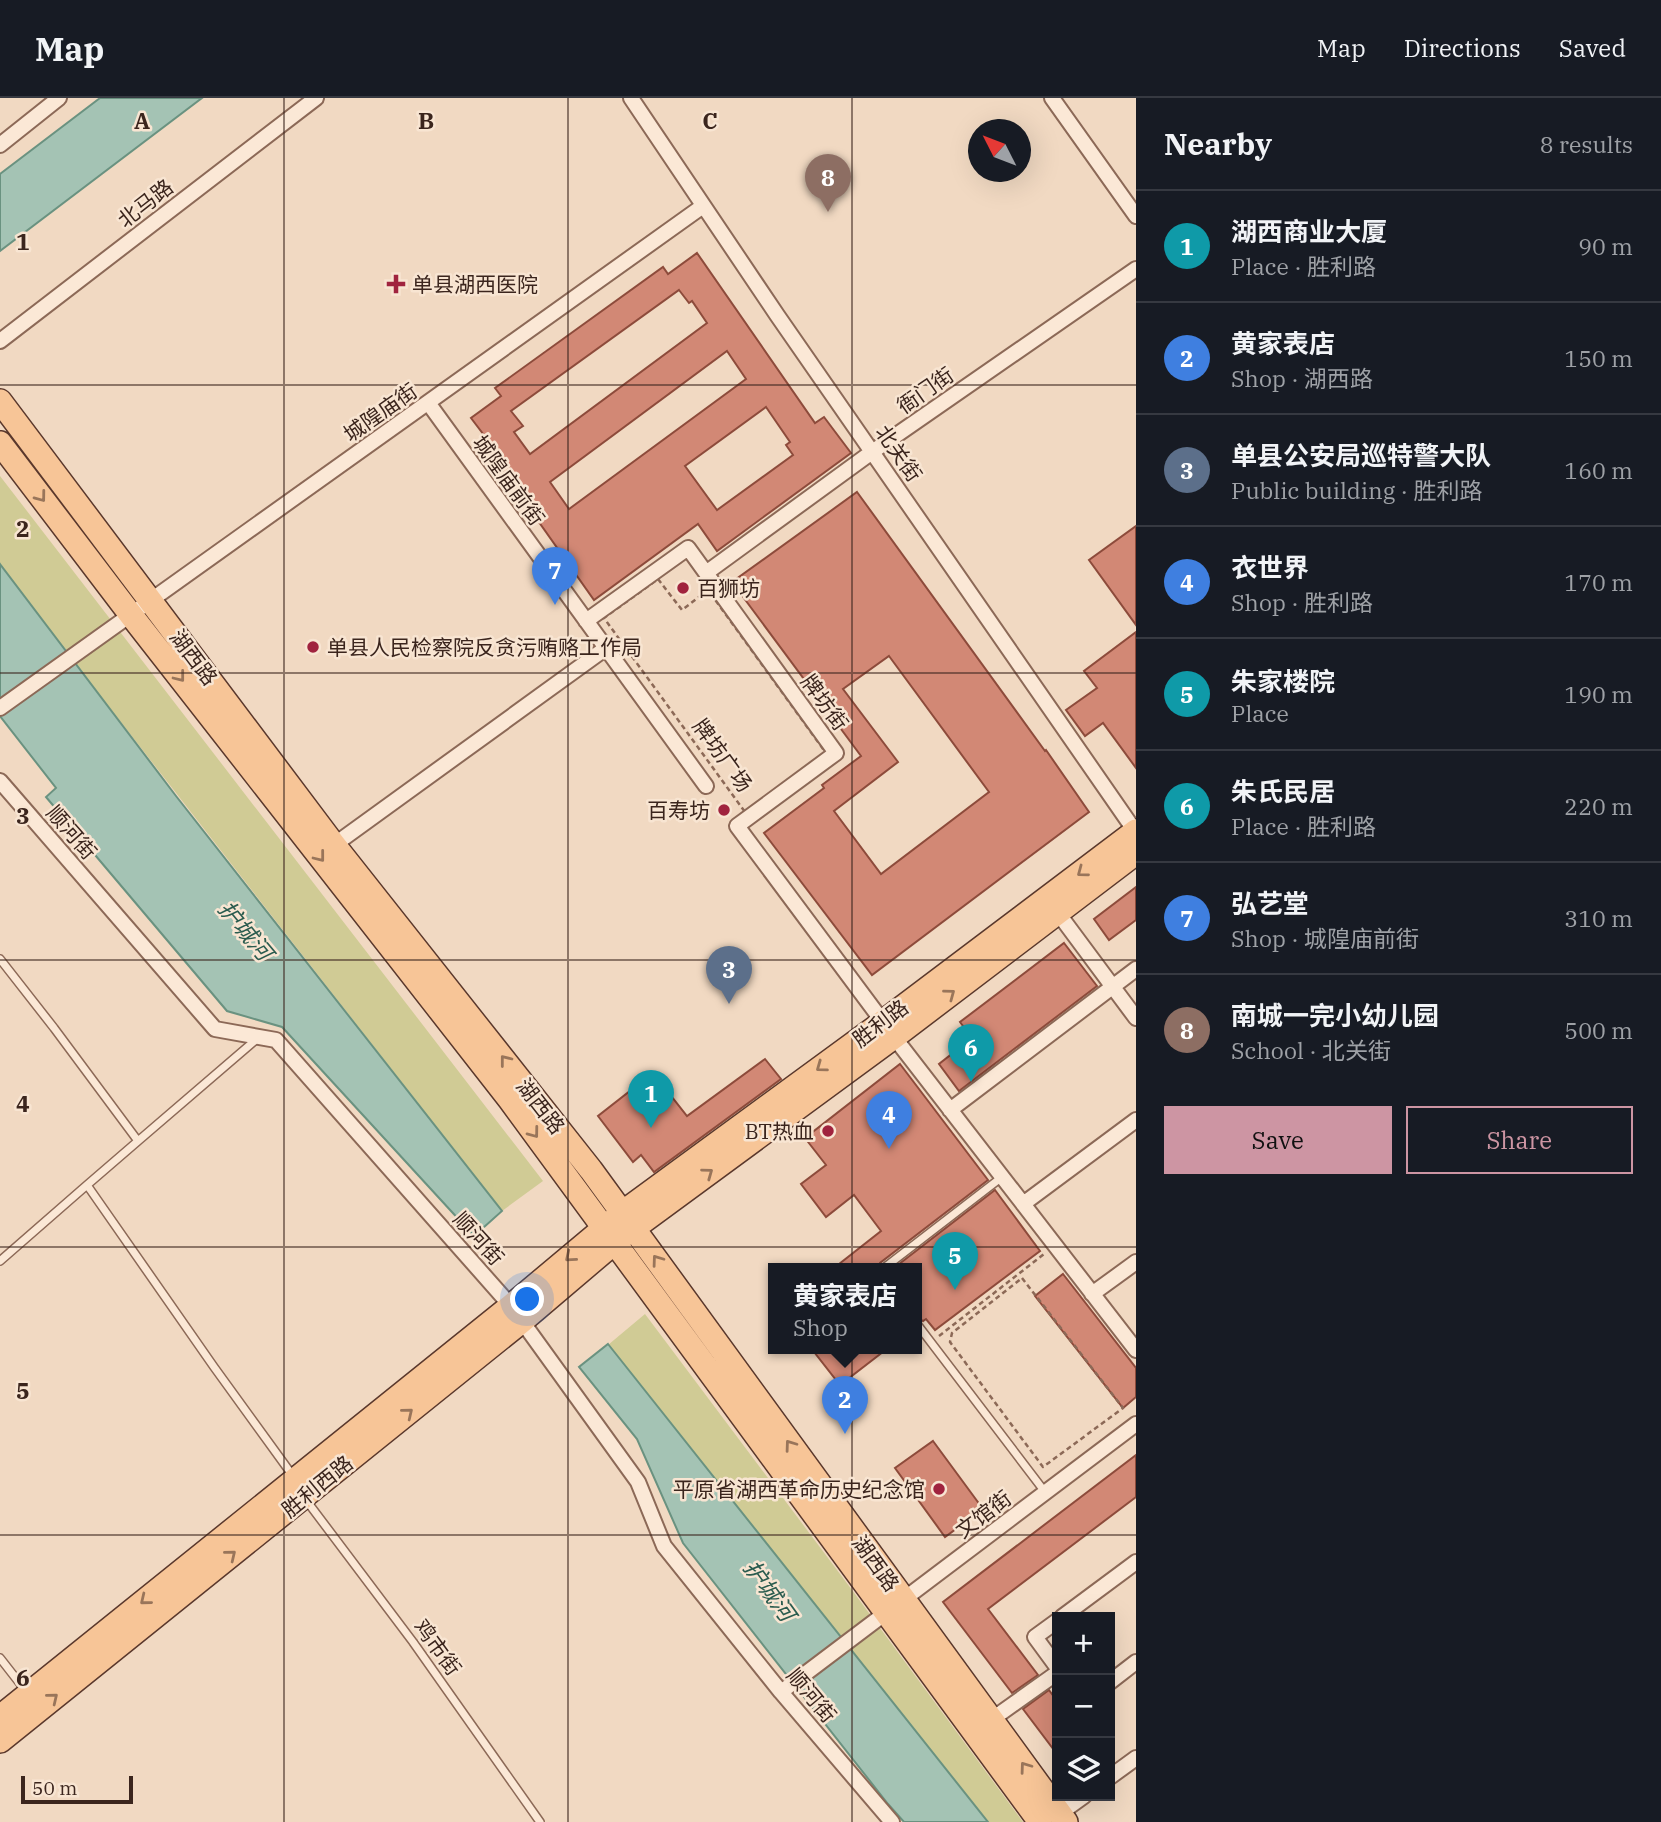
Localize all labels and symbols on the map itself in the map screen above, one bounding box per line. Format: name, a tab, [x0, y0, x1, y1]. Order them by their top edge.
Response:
text: A	[134, 105, 150, 135]
text: B	[418, 105, 434, 135]
text: C	[702, 105, 718, 135]
north arrow	[968, 119, 1031, 182]
pin: 8	[805, 154, 851, 212]
street label: 北马路	[112, 173, 178, 233]
text: 1	[16, 226, 30, 256]
place label: 单县湖西医院	[412, 270, 538, 298]
marker: 单县湖西医院	[386, 274, 406, 294]
street label: 衙门街	[891, 360, 959, 420]
street label: 城隍庙街	[338, 376, 422, 448]
street label: 北关街	[869, 419, 929, 487]
street label: 城隍庙前街	[467, 429, 551, 531]
one-way arrow	[33, 489, 46, 502]
text: 2	[16, 513, 30, 543]
pin: 7	[532, 547, 578, 605]
place label: 百狮坊	[697, 574, 760, 602]
marker: 百狮坊	[675, 580, 691, 596]
street label: 湖西路	[164, 623, 224, 691]
place label: 单县人民检察院反贪污贿赂工作局	[327, 633, 642, 661]
marker: 单县人民检察院反贪污贿赂工作局	[305, 639, 321, 655]
street label: 牌坊街	[795, 668, 855, 736]
one-way arrow	[172, 670, 185, 682]
street label: 牌坊广场	[687, 713, 759, 797]
place label: 百寿坊	[647, 796, 710, 824]
street label: 顺河街	[41, 799, 103, 865]
text: 3	[16, 800, 30, 830]
marker: 百寿坊	[716, 802, 732, 818]
one-way arrow	[312, 848, 324, 861]
one-way arrow	[1077, 863, 1089, 876]
water label: 护城河	[212, 894, 282, 969]
pin: 3	[706, 946, 752, 1004]
one-way arrow	[942, 990, 955, 1003]
street label: 胜利路	[846, 993, 914, 1053]
pin: 6	[948, 1024, 994, 1082]
one-way arrow	[500, 1055, 513, 1067]
one-way arrow	[816, 1059, 829, 1071]
pin: 1	[628, 1070, 674, 1128]
street label: 湖西路	[511, 1073, 571, 1139]
text: 4	[16, 1088, 30, 1118]
pin: 4	[866, 1091, 912, 1149]
place label: BT热血	[745, 1117, 814, 1145]
marker: BT热血	[820, 1123, 836, 1139]
one-way arrow	[526, 1126, 539, 1138]
one-way arrow	[700, 1169, 713, 1182]
street label: 顺河街	[448, 1205, 510, 1271]
pin: 5	[932, 1232, 978, 1290]
one-way arrow	[566, 1249, 579, 1261]
one-way arrow	[652, 1256, 665, 1268]
your location	[510, 1282, 544, 1316]
text: 5	[16, 1375, 30, 1405]
pin: 2	[822, 1376, 868, 1434]
one-way arrow	[399, 1409, 412, 1421]
one-way arrow	[786, 1440, 798, 1452]
street label: 胜利西路	[276, 1449, 358, 1523]
place label: 平原省湖西革命历史纪念馆	[673, 1475, 925, 1503]
marker: 平原省湖西革命历史纪念馆	[931, 1481, 947, 1497]
street label: 文馆街	[949, 1484, 1017, 1544]
street label: 湖西路	[846, 1529, 906, 1597]
one-way arrow	[223, 1551, 235, 1564]
water label: 护城河	[738, 1553, 805, 1630]
one-way arrow	[141, 1592, 154, 1604]
street label: 鸡市街	[408, 1613, 468, 1681]
text: 6	[16, 1662, 30, 1692]
street label: 顺河街	[781, 1662, 843, 1728]
one-way arrow	[45, 1694, 58, 1706]
one-way arrow	[1021, 1762, 1034, 1775]
scale bar	[21, 1773, 133, 1805]

